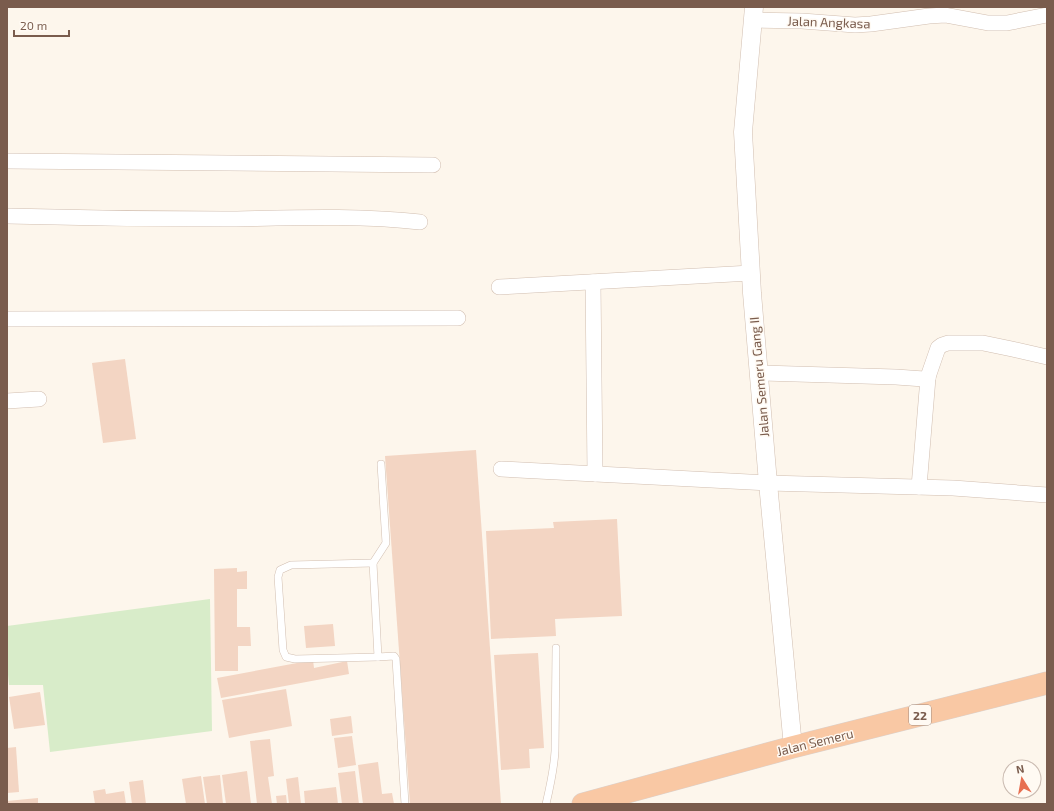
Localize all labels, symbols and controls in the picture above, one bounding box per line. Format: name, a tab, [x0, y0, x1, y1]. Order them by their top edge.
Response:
scale bar	[14, 12, 69, 38]
street label: Jalan Angkasa	[787, 13, 871, 31]
text: 20 m	[20, 18, 47, 32]
street label: Jalan Semeru Gang II	[746, 316, 772, 438]
road number: 22	[909, 705, 931, 725]
street label: Jalan Semeru	[775, 725, 855, 759]
north arrow	[1002, 759, 1042, 799]
text: N	[1015, 762, 1025, 776]

